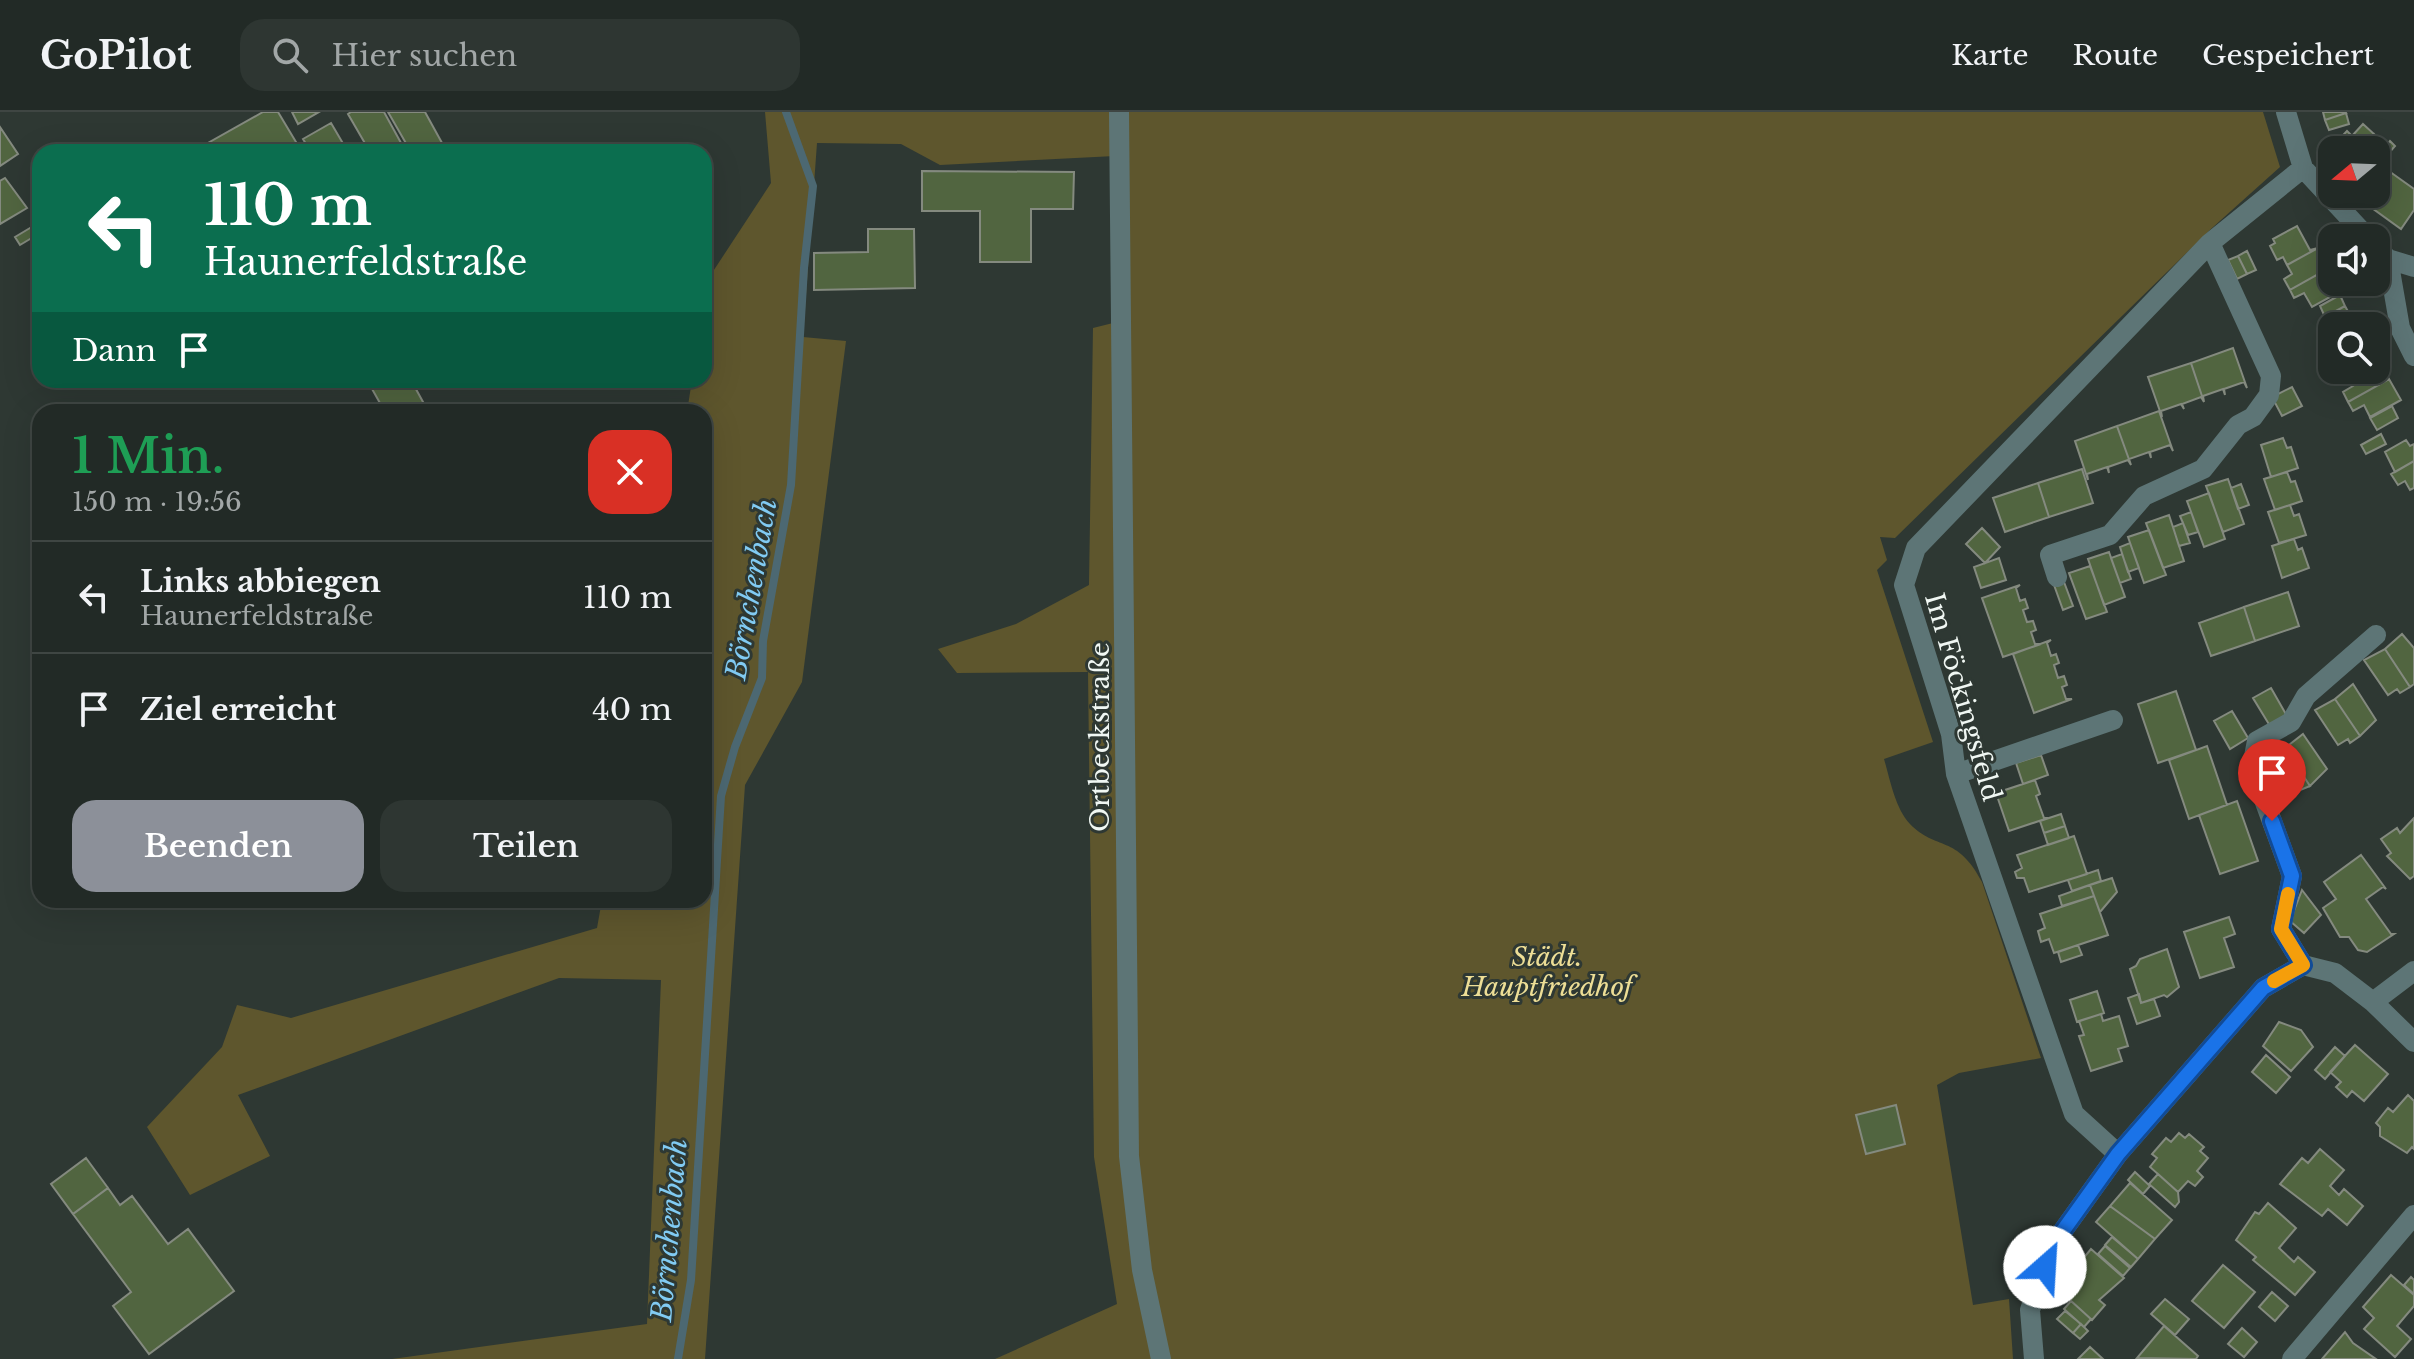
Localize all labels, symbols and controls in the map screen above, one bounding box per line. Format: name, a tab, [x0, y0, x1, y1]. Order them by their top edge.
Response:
search box	[240, 19, 800, 91]
text: GoPilot	[40, 32, 192, 79]
icon: search	[268, 33, 312, 77]
text: Hier suchen	[332, 37, 517, 74]
text: Karte	[1951, 38, 2029, 73]
text: Route	[2073, 38, 2158, 73]
text: Gespeichert	[2202, 38, 2374, 73]
north arrow	[2318, 136, 2390, 208]
map controls	[2318, 136, 2390, 384]
text: 110 m	[204, 171, 372, 240]
icon: left	[72, 176, 176, 280]
button: sound	[2318, 224, 2390, 296]
text: Haunerfeldstraße	[204, 240, 527, 285]
button: search	[2318, 312, 2390, 384]
icon: arrive	[172, 328, 216, 372]
text: Dann	[72, 332, 156, 369]
text: 1 Min.	[72, 426, 224, 486]
button: close	[588, 430, 672, 514]
text: 150 m · 19:56	[72, 486, 242, 518]
water label: Börnchenbach	[718, 496, 785, 683]
text: Links abbiegen	[140, 563, 381, 600]
icon: left	[72, 575, 116, 619]
text: 110 m	[583, 579, 672, 616]
street label: Im Föckingsfeld	[1918, 589, 2008, 805]
text: Haunerfeldstraße	[140, 600, 374, 632]
street label: Ortbeckstraße	[1084, 642, 1116, 832]
icon: arrive	[72, 687, 116, 731]
text: Ziel erreicht	[140, 691, 336, 728]
text: 40 m	[592, 691, 672, 728]
pin	[2238, 739, 2306, 821]
icon: arrive	[2250, 751, 2294, 795]
button: Beenden	[72, 800, 364, 892]
button: Teilen	[380, 800, 672, 892]
park label: Städt. Hauptfriedhof	[1461, 941, 1639, 1003]
water label: Börnchenbach	[644, 1137, 695, 1324]
position arrow	[2003, 1225, 2087, 1309]

